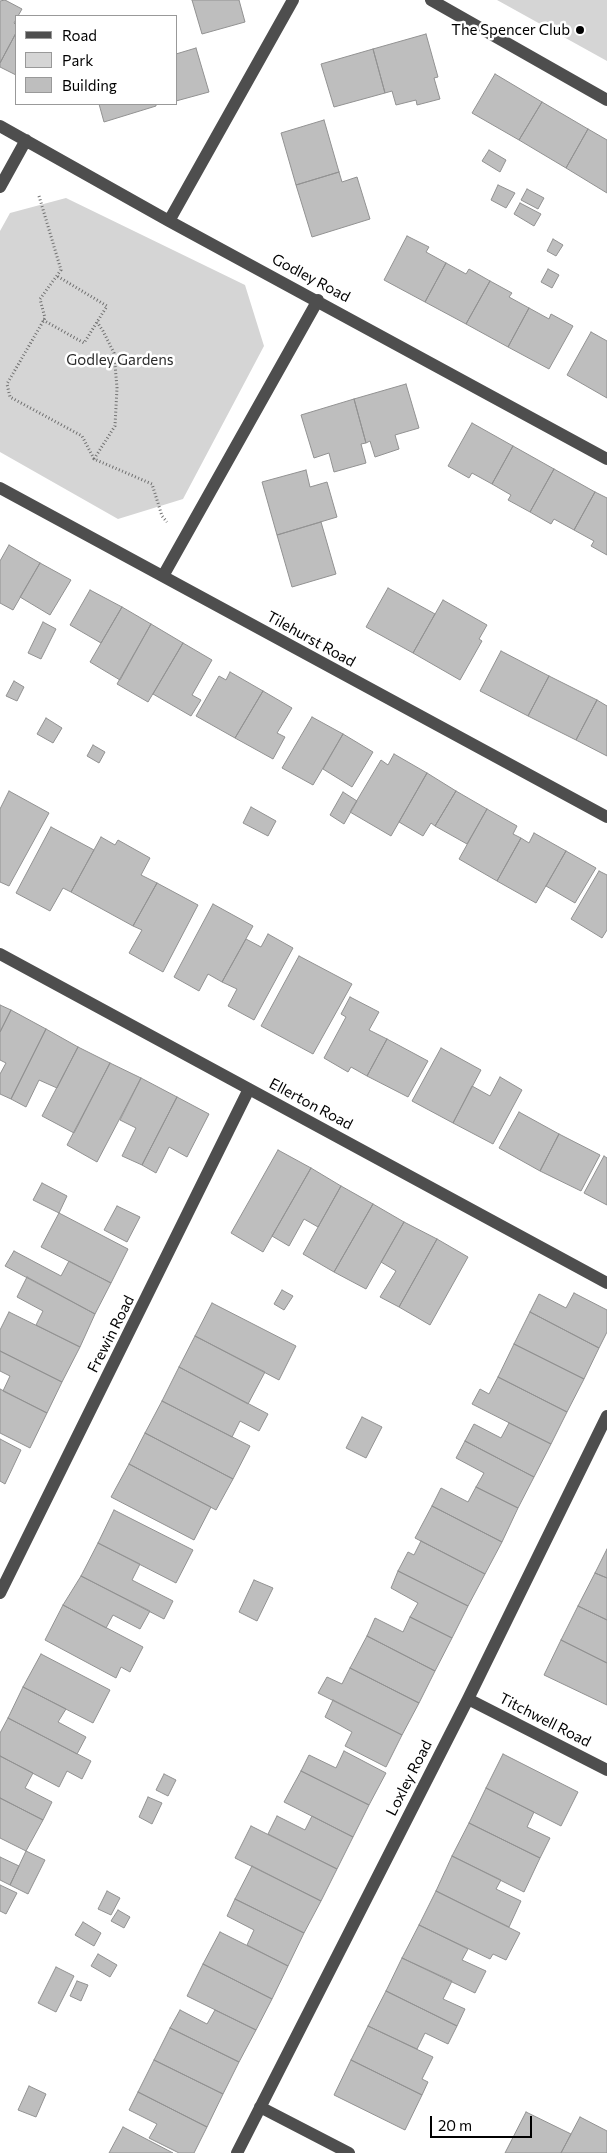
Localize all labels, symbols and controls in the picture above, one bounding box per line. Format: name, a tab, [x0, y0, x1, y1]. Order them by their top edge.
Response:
legend	[15, 15, 178, 105]
place label: The Spencer Club	[451, 21, 570, 39]
marker: The Spencer Club	[574, 24, 586, 36]
text: Road	[62, 26, 97, 44]
text: Park	[62, 51, 93, 69]
text: Building	[62, 76, 117, 94]
street label: Godley Road	[269, 250, 353, 306]
park label: Godley Gardens	[66, 351, 174, 369]
street label: Tilehurst Road	[263, 607, 359, 671]
street label: Ellerton Road	[266, 1074, 356, 1134]
street label: Frewin Road	[84, 1292, 138, 1376]
street label: Titchwell Road	[496, 1689, 594, 1751]
street label: Loxley Road	[382, 1737, 436, 1819]
scale bar	[432, 2106, 534, 2138]
text: 20 m	[438, 2116, 472, 2134]

